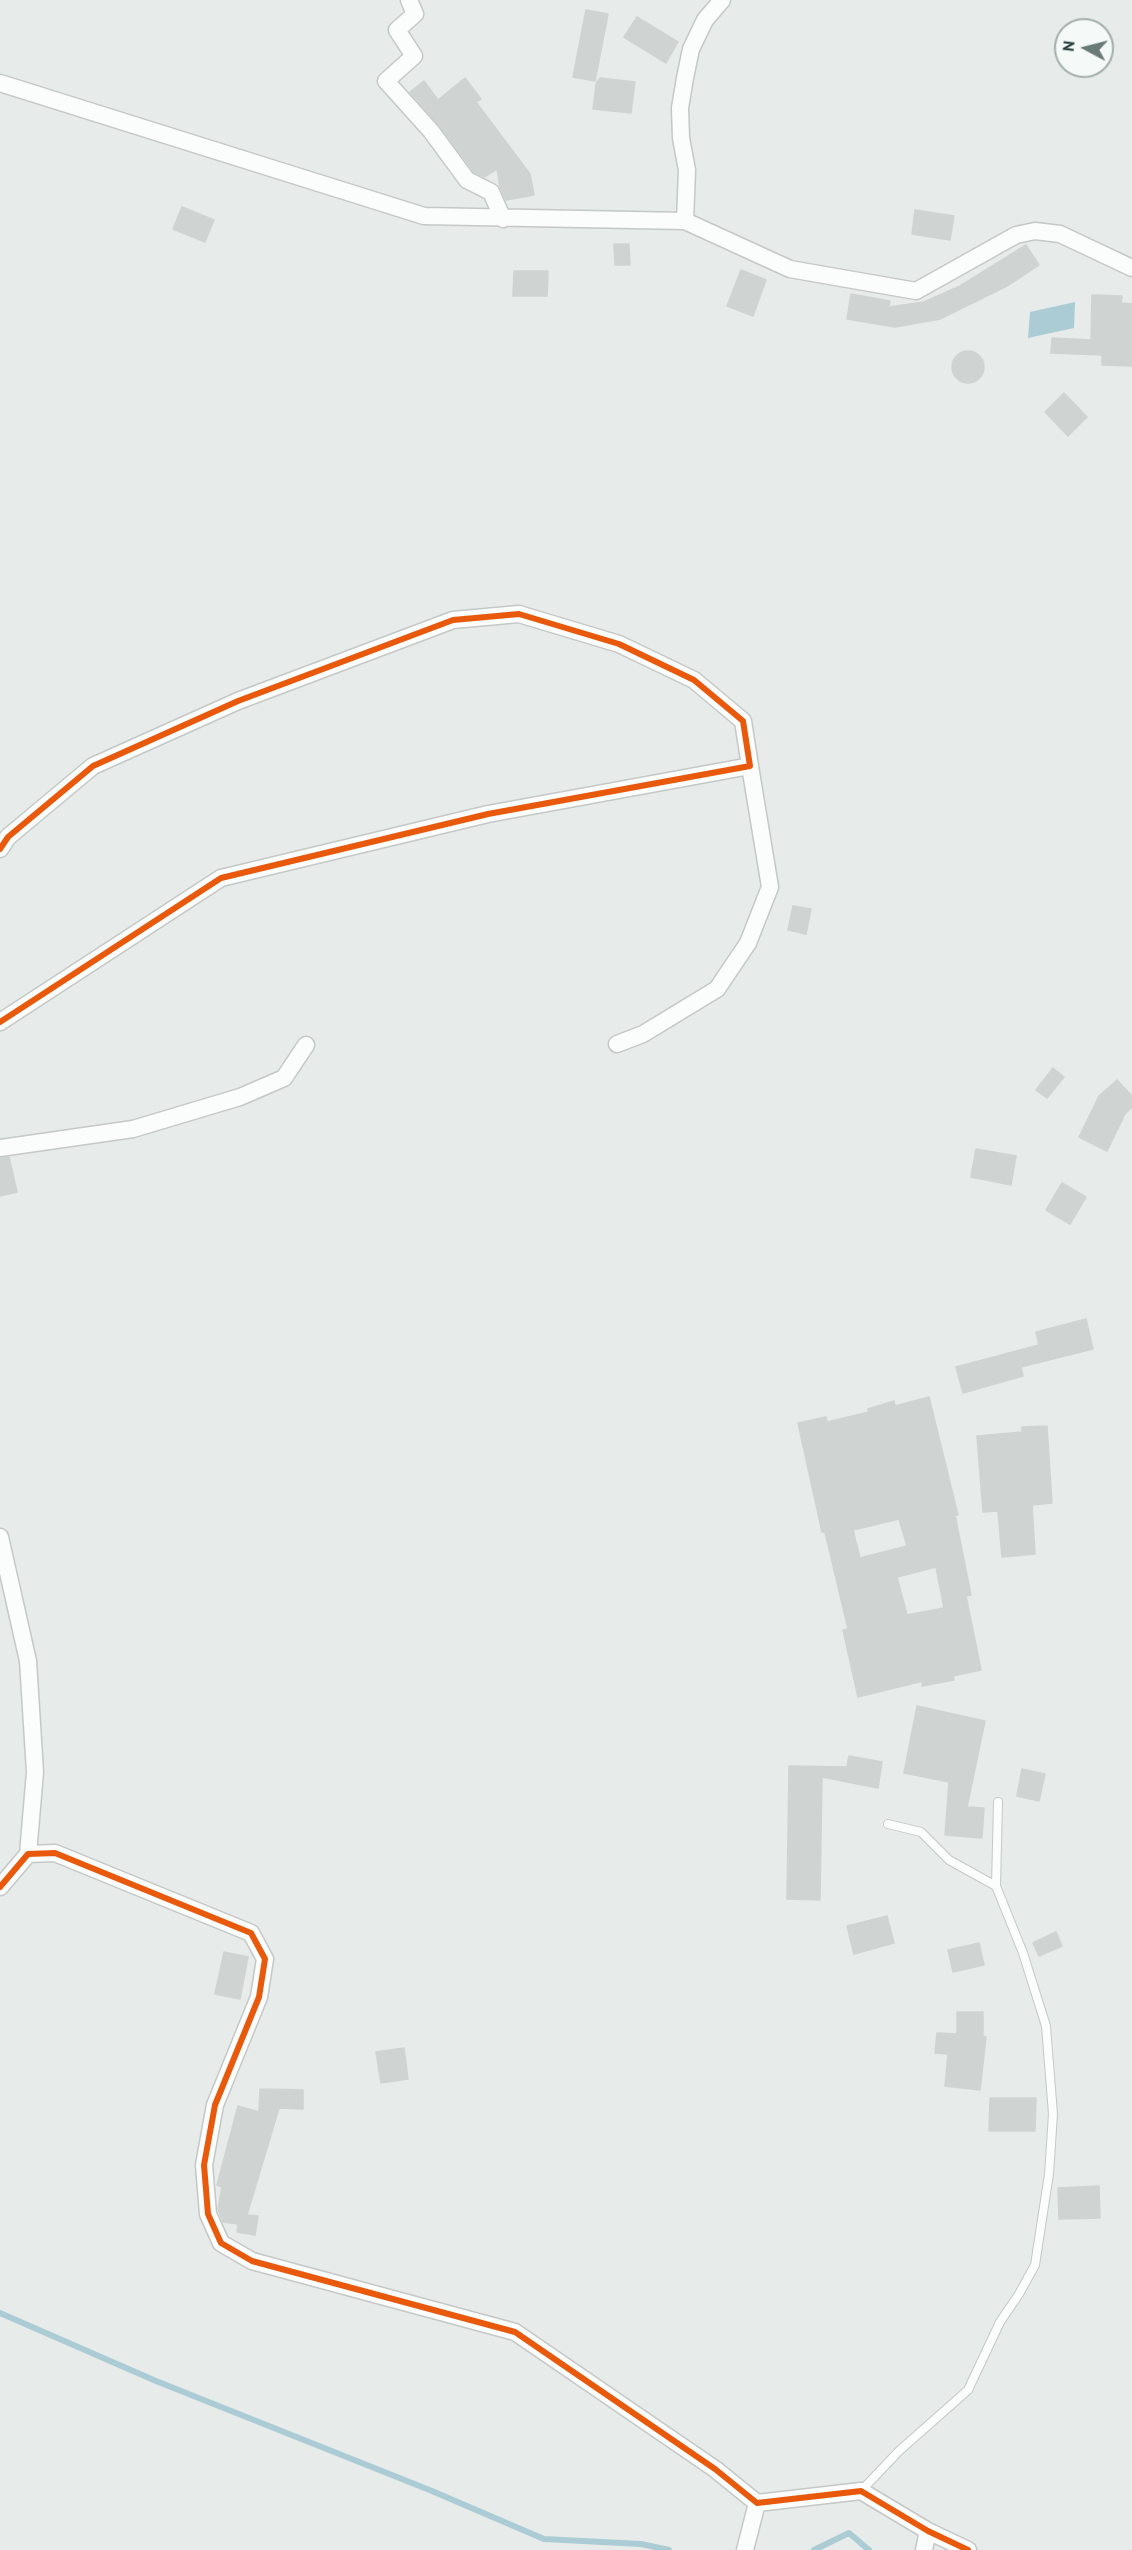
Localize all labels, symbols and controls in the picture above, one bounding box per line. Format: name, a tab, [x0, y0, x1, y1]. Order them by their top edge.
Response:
north arrow	[1054, 18, 1114, 78]
text: N	[1058, 40, 1079, 52]

